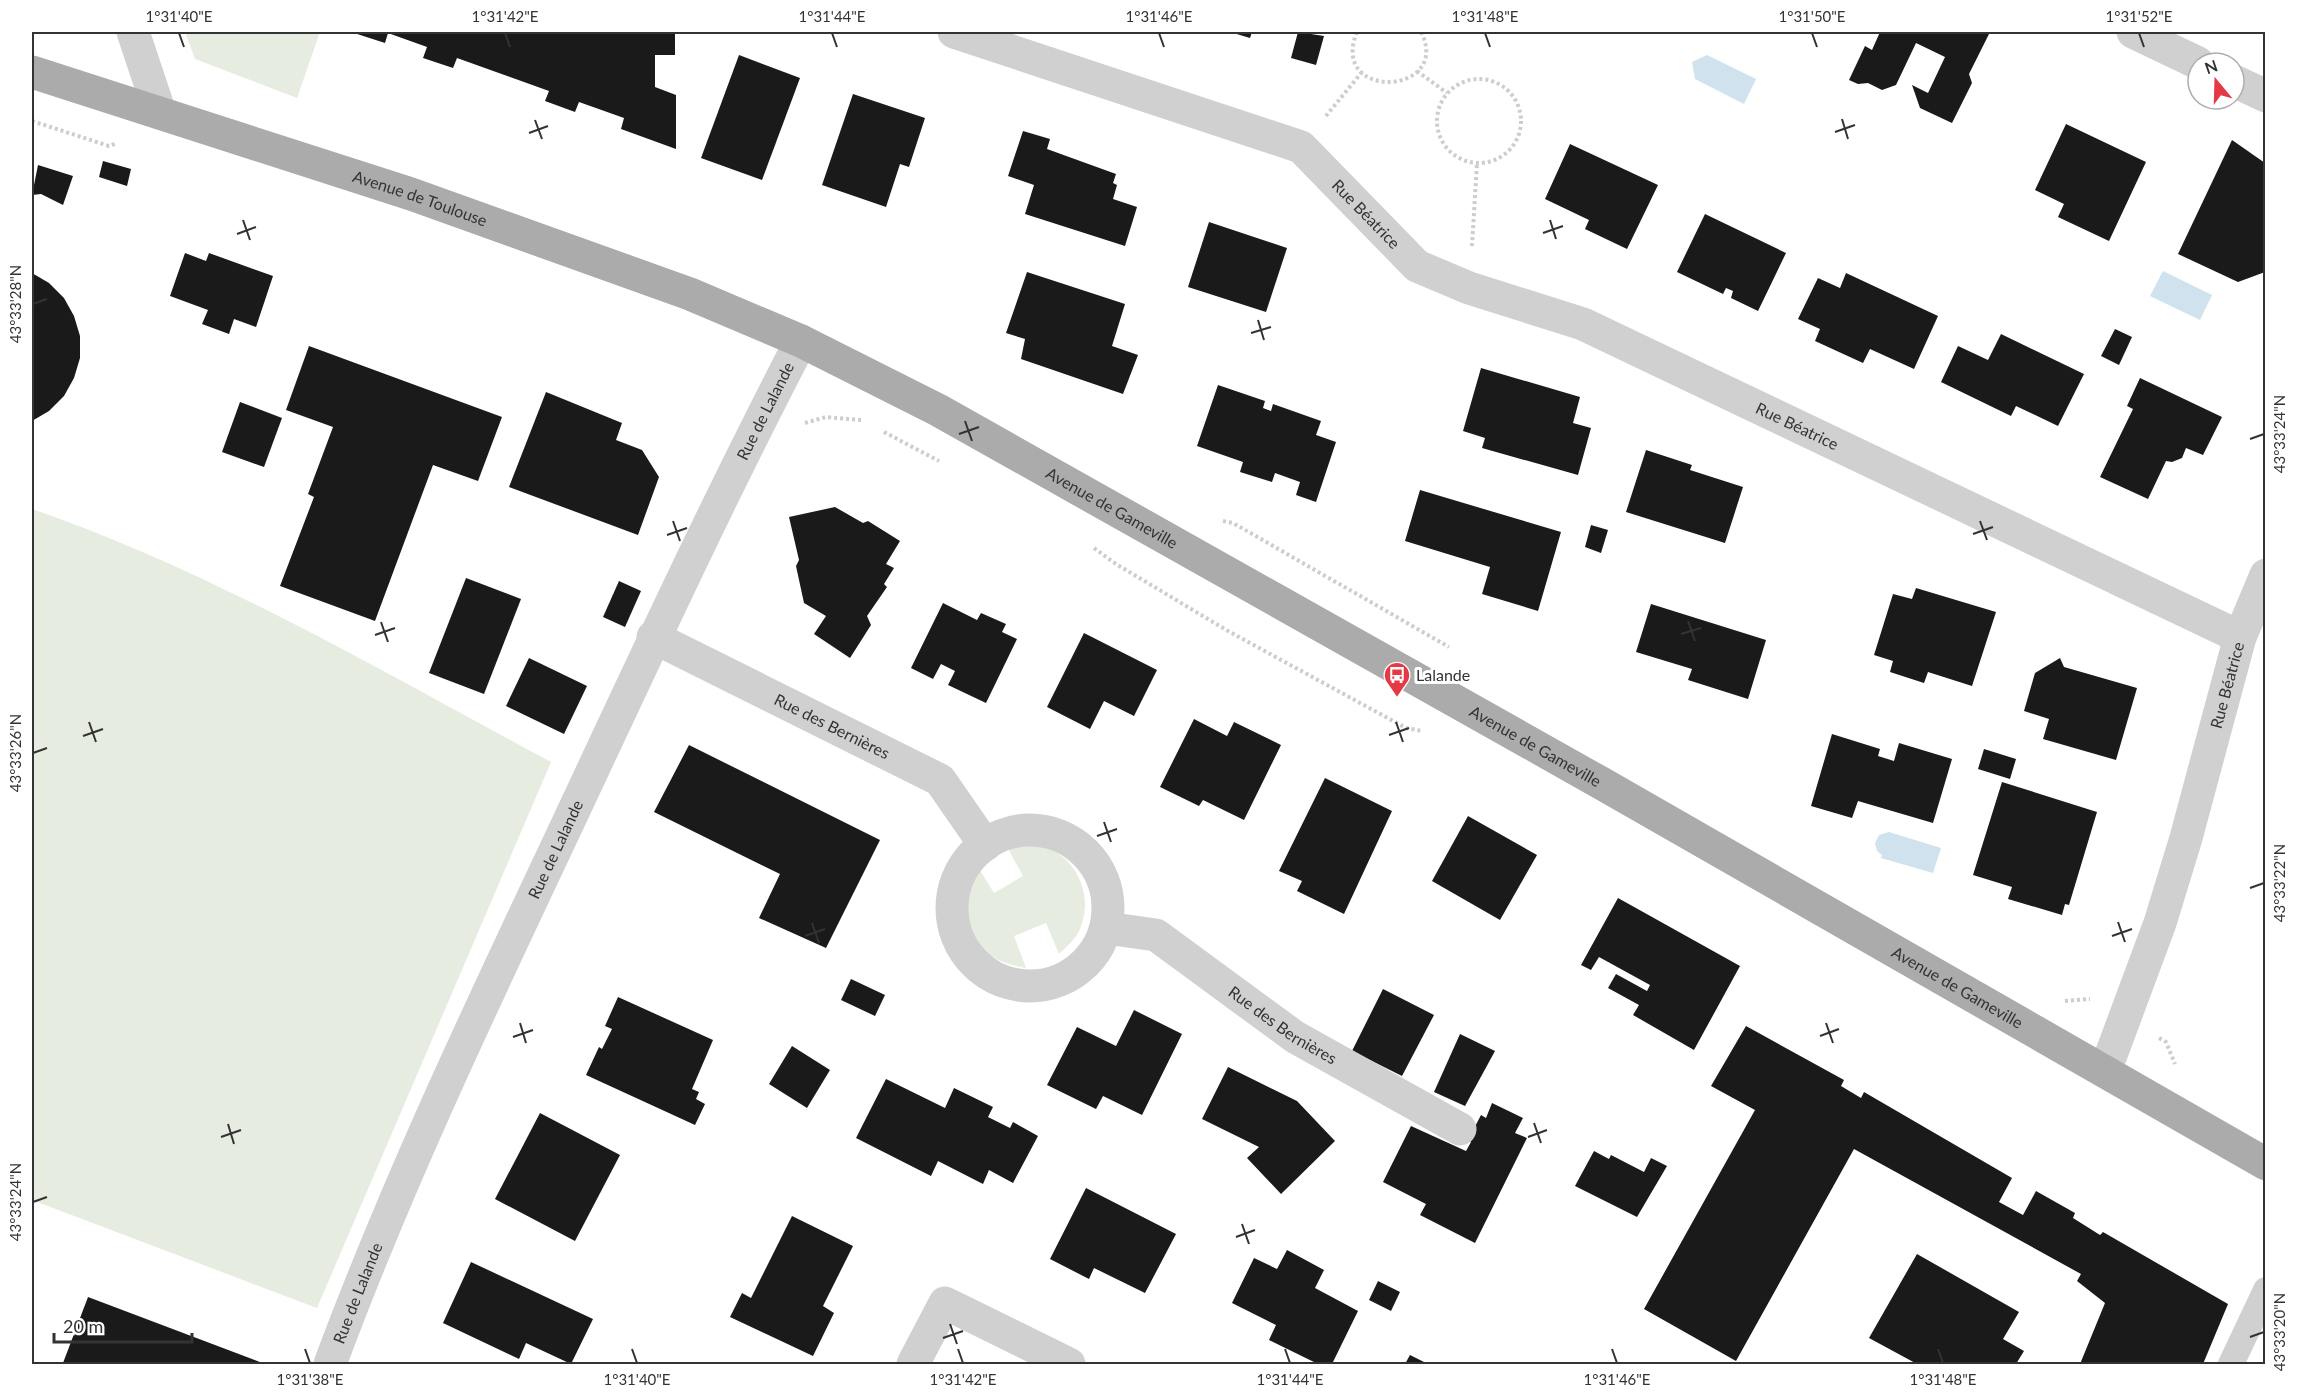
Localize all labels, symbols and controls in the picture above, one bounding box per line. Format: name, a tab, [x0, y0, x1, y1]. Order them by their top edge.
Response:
text: 1°31'40"E	[146, 7, 213, 25]
text: 1°31'42"E	[472, 7, 539, 25]
text: 1°31'44"E	[799, 7, 866, 25]
text: 1°31'46"E	[1126, 7, 1193, 25]
text: 1°31'48"E	[1452, 7, 1519, 25]
text: 1°31'50"E	[1779, 7, 1846, 25]
text: 1°31'52"E	[2106, 7, 2173, 25]
north arrow	[2186, 51, 2246, 111]
text: N	[2202, 55, 2220, 77]
street label: Avenue de Toulouse	[351, 166, 490, 230]
street label: Rue Béatrice	[1329, 175, 1404, 252]
text: 43°33'28"N	[6, 265, 24, 343]
street label: Rue de Lalande	[732, 359, 797, 463]
text: 43°33'24"N	[2270, 395, 2288, 473]
street label: Rue Béatrice	[1753, 398, 1842, 453]
street label: Avenue de Gameville	[1043, 463, 1181, 552]
street label: Rue Béatrice	[2206, 640, 2247, 731]
bus stop icon: Lalande	[1382, 660, 1412, 698]
place label: Lalande	[1416, 665, 1470, 684]
street label: Rue des Bernières	[771, 689, 893, 762]
street label: Avenue de Gameville	[1467, 701, 1605, 790]
text: 43°33'26"N	[6, 714, 24, 792]
street label: Rue de Lalande	[524, 797, 586, 902]
text: 43°33'22"N	[2270, 844, 2288, 922]
street label: Avenue de Gameville	[1889, 942, 2027, 1032]
street label: Rue des Bernières	[1225, 982, 1340, 1067]
text: 43°33'24"N	[6, 1163, 24, 1241]
street label: Rue de Lalande	[329, 1240, 386, 1346]
text: 43°33'20"N	[2270, 1293, 2288, 1371]
scale bar	[54, 1306, 192, 1344]
text: 20 m	[63, 1315, 103, 1337]
text: 1°31'38"E	[277, 1370, 344, 1388]
text: 1°31'40"E	[604, 1370, 671, 1388]
text: 1°31'42"E	[930, 1370, 997, 1388]
text: 1°31'44"E	[1257, 1370, 1324, 1388]
text: 1°31'46"E	[1584, 1370, 1651, 1388]
text: 1°31'48"E	[1910, 1370, 1977, 1388]

